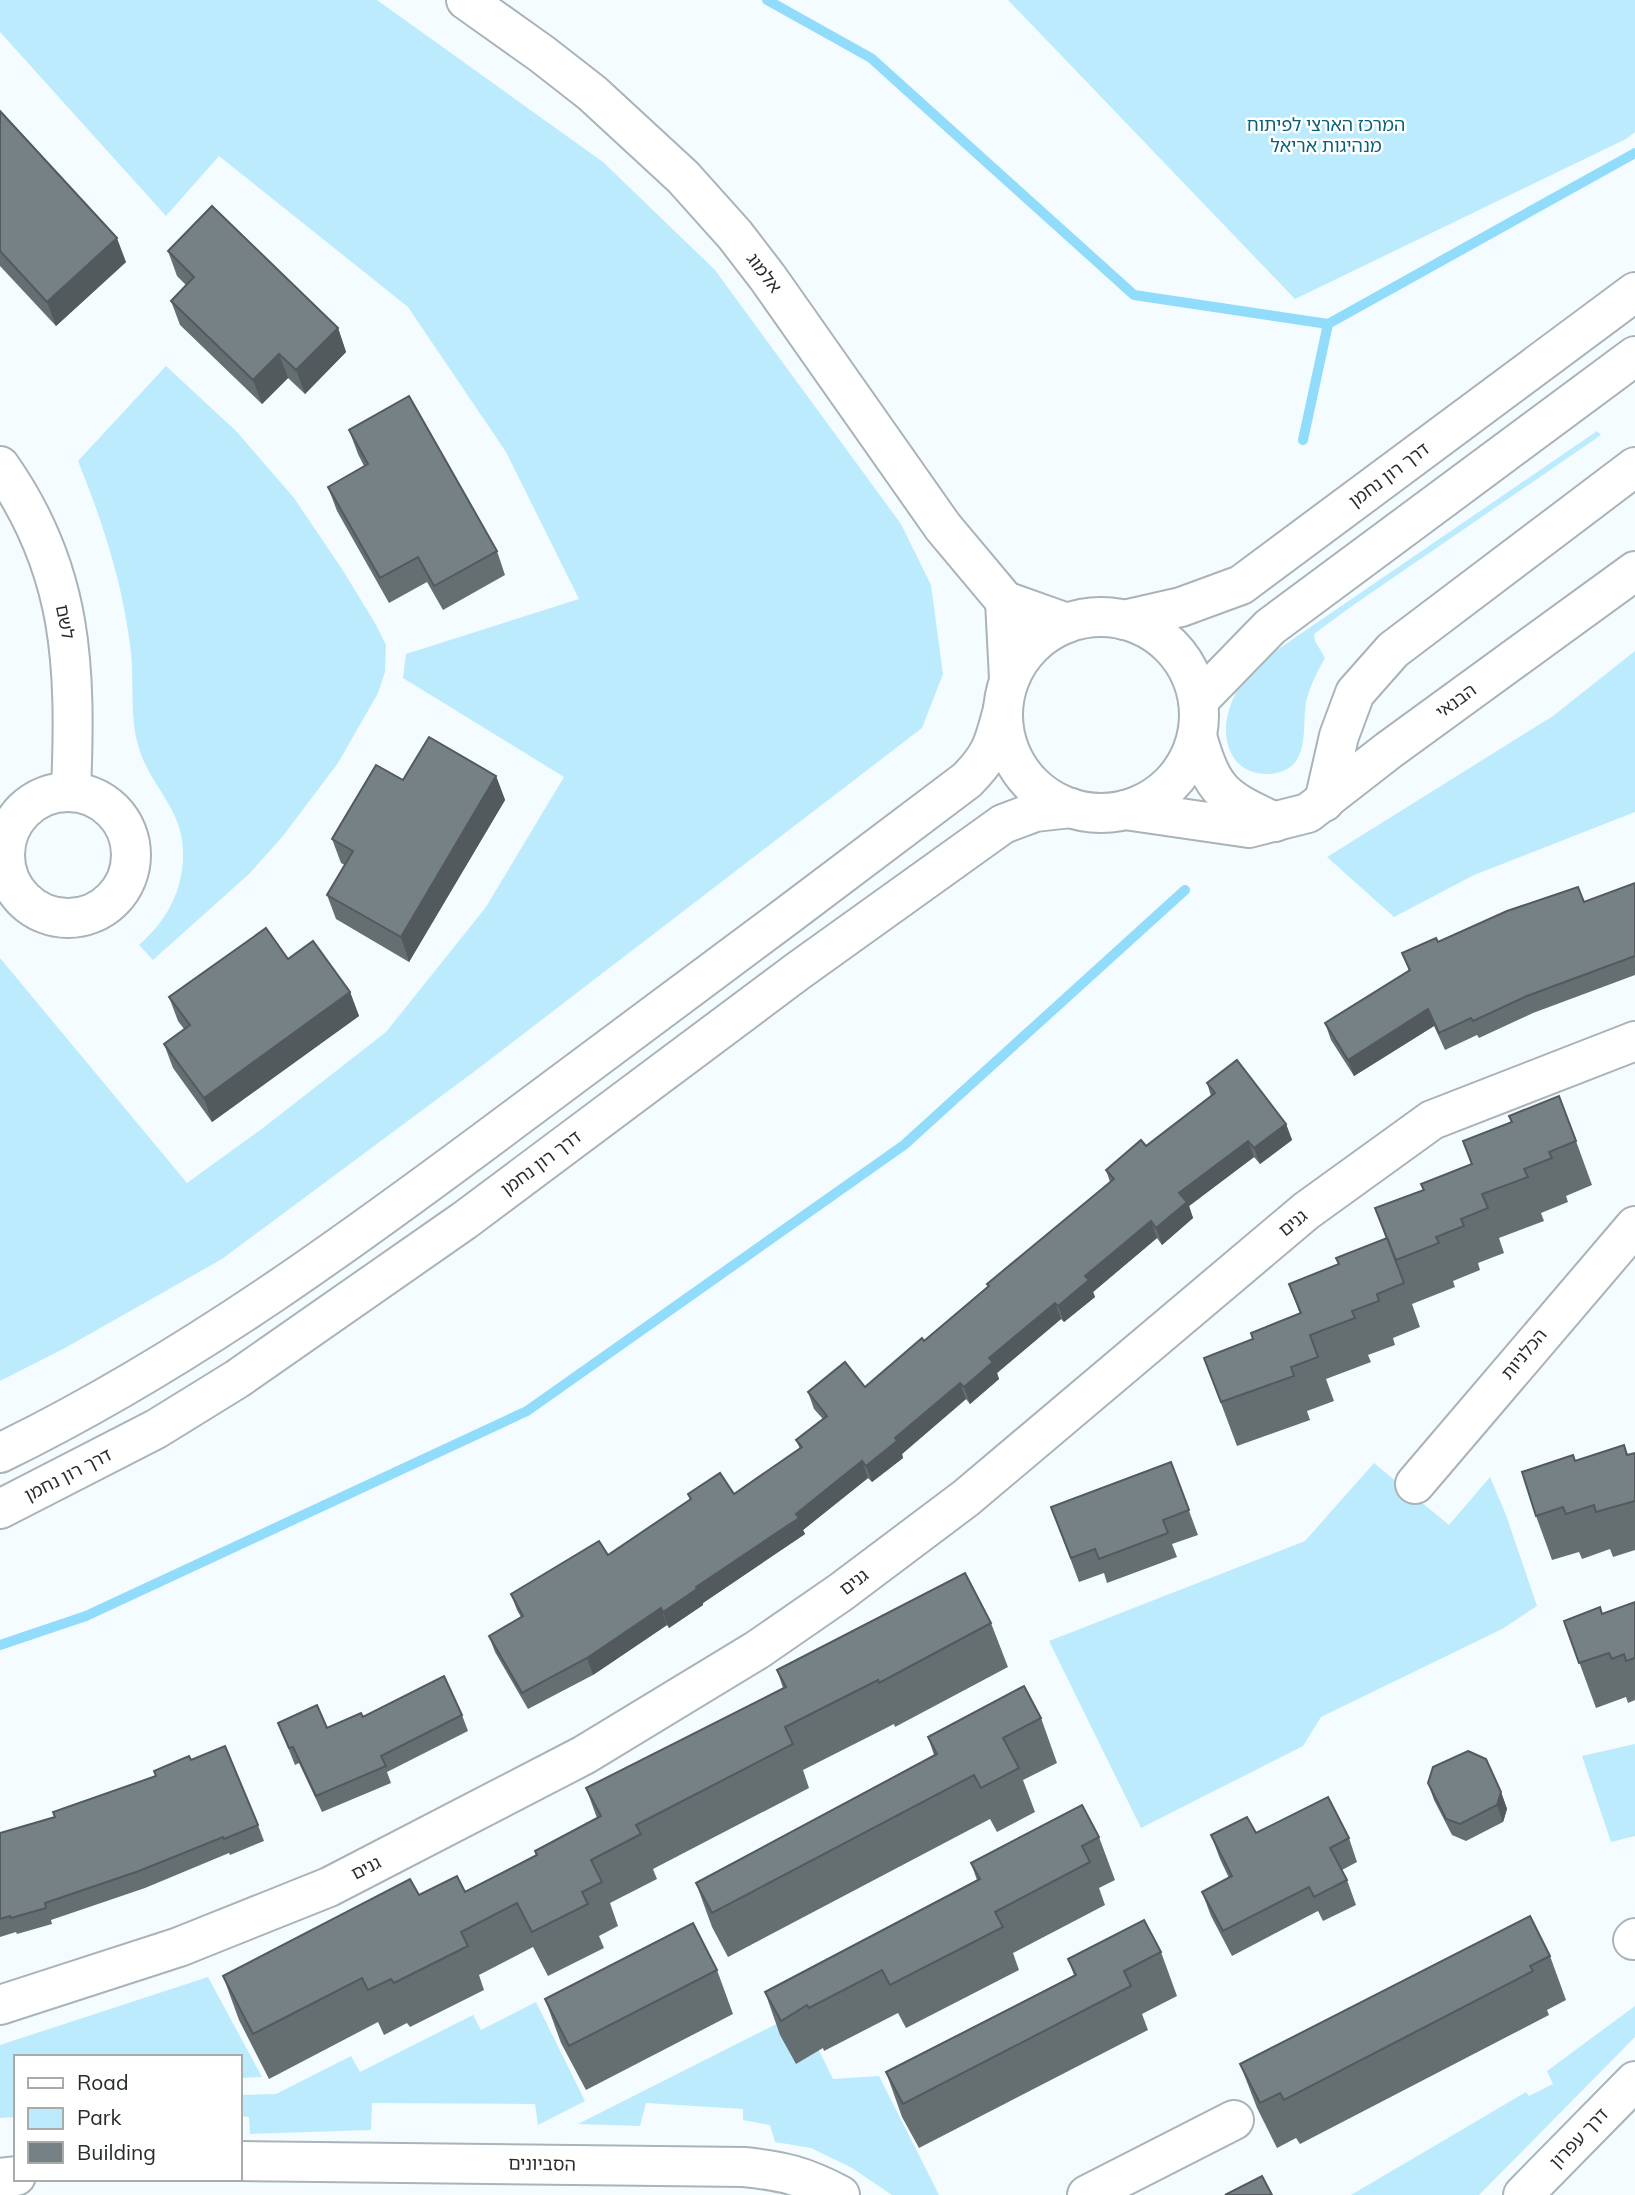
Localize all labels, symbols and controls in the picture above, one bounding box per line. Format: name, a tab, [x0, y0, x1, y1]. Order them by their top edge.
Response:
park label: המרכז הארצי לפיתוח מנהיגות אריאל	[1247, 113, 1405, 157]
street label: אלמוג	[742, 248, 787, 297]
street label: דרך רון נחמן	[1344, 437, 1434, 512]
street label: לשם	[51, 603, 80, 641]
street label: הבנאי	[1431, 678, 1481, 723]
street label: דרך רון נחמן	[496, 1125, 586, 1200]
street label: גנים	[1274, 1204, 1312, 1241]
street label: הכלניות	[1496, 1323, 1552, 1384]
street label: דרך רון נחמן	[20, 1443, 115, 1506]
street label: גנים	[835, 1563, 873, 1600]
street label: גנים	[347, 1850, 385, 1885]
legend	[14, 2055, 242, 2181]
text: Road	[77, 2069, 128, 2095]
street label: דרך עפרון	[1544, 2103, 1613, 2173]
text: Park	[77, 2104, 121, 2130]
text: Building	[77, 2139, 156, 2165]
street label: הסביונים	[508, 2151, 576, 2176]

